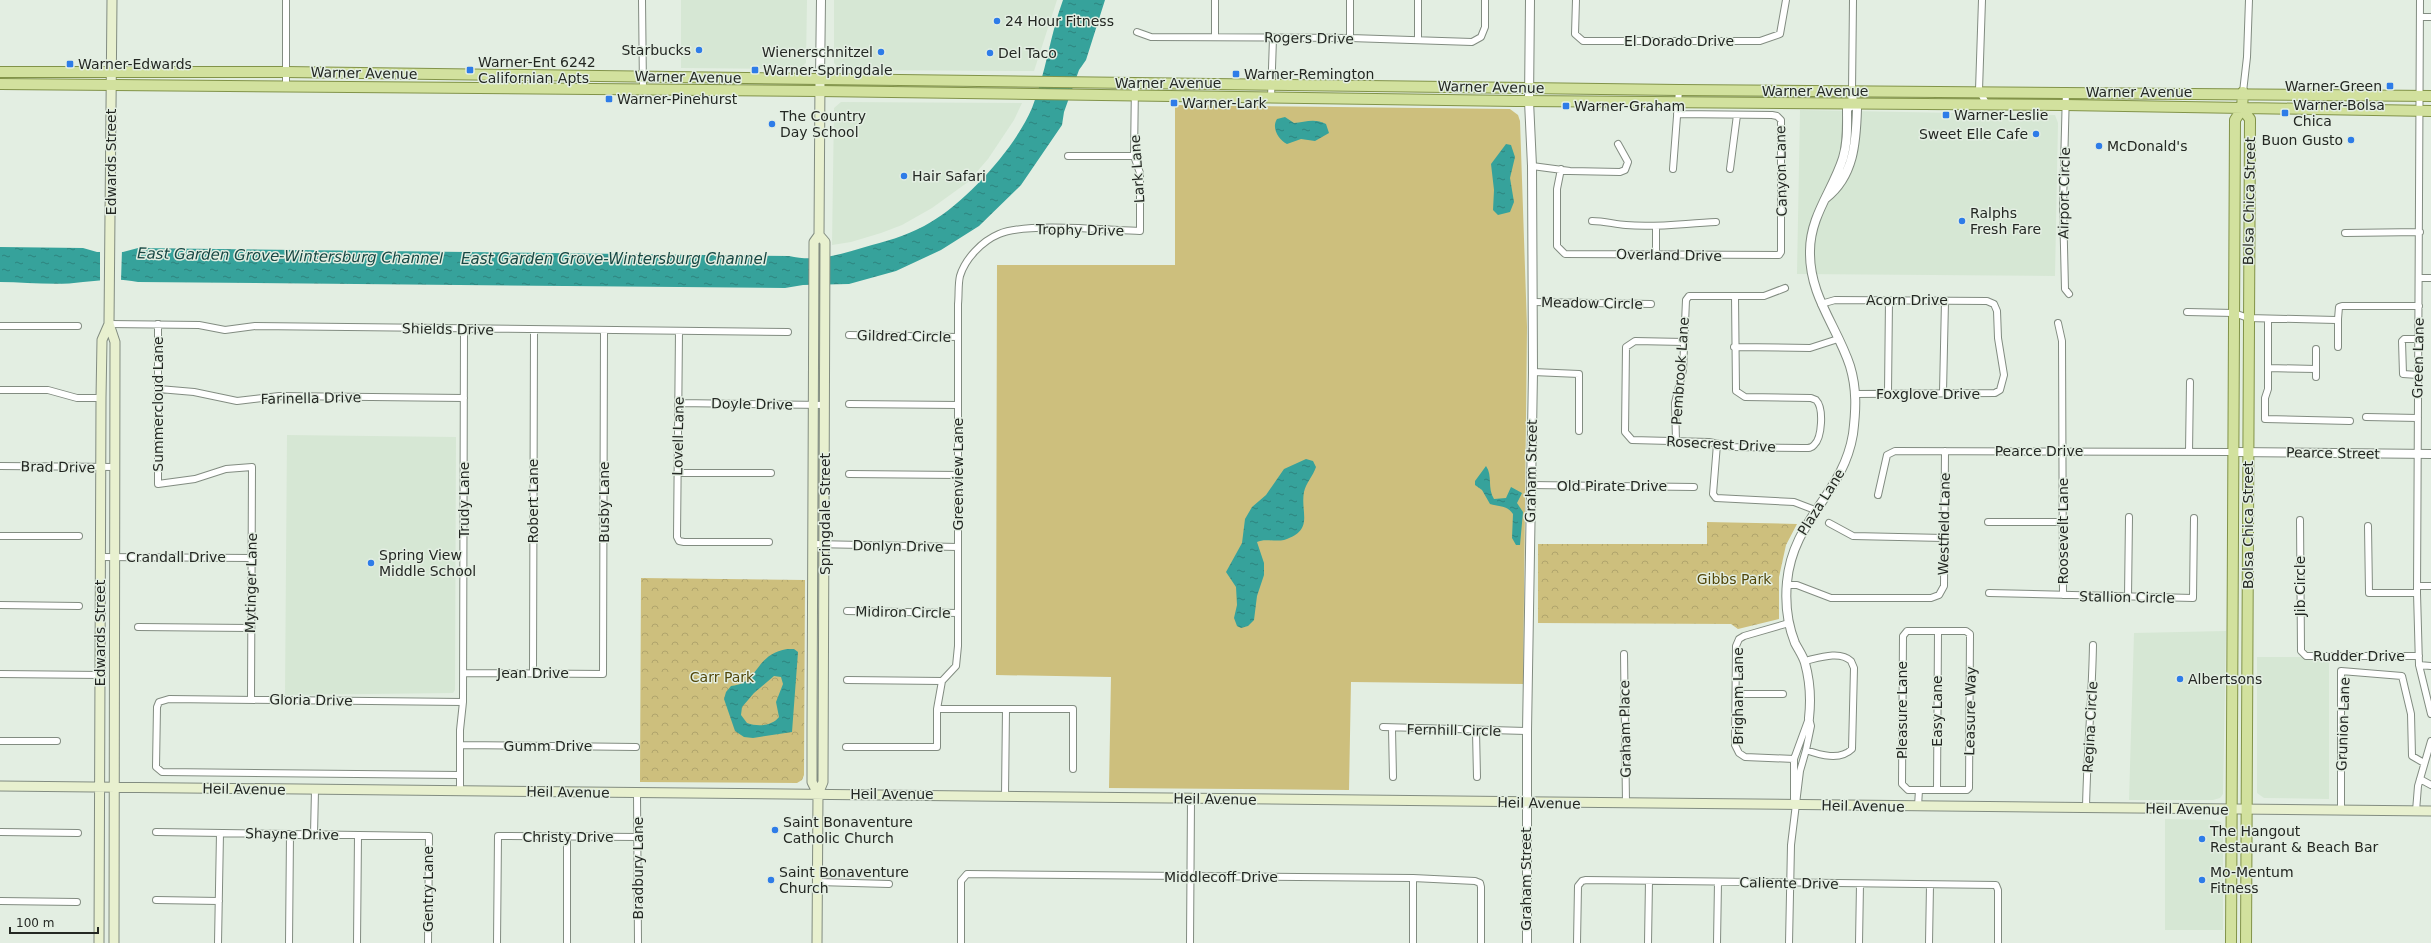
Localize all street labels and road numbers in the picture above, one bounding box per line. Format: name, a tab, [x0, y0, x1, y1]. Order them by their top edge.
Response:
street label: Rogers Drive	[1264, 29, 1354, 47]
street label: El Dorado Drive	[1624, 33, 1734, 49]
street label: Warner Avenue	[310, 64, 418, 82]
street label: Warner Avenue	[634, 68, 742, 86]
street label: Warner Avenue	[1115, 75, 1221, 91]
street label: Warner Avenue	[1437, 78, 1545, 96]
street label: Warner Avenue	[1762, 83, 1868, 99]
street label: Warner Avenue	[2086, 84, 2192, 100]
street label: Edwards Street	[103, 108, 119, 215]
street label: Canyon Lane	[1772, 125, 1790, 217]
street label: Lark Lane	[1127, 134, 1147, 204]
street label: Bolsa Chica Street	[2240, 136, 2258, 265]
street label: Airport Circle	[2055, 147, 2073, 239]
street label: Trophy Drive	[1035, 221, 1124, 239]
street label: Overland Drive	[1616, 246, 1722, 264]
street label: Acorn Drive	[1866, 292, 1948, 308]
street label: Meadow Circle	[1541, 294, 1643, 312]
street label: Pembrook Lane	[1668, 317, 1692, 425]
street label: Green Lane	[2409, 318, 2427, 398]
street label: Shields Drive	[402, 320, 494, 338]
street label: Gildred Circle	[857, 327, 951, 345]
street label: Summercloud Lane	[150, 336, 166, 472]
street label: Foxglove Drive	[1876, 386, 1980, 402]
street label: Farinella Drive	[261, 389, 361, 407]
street label: Doyle Drive	[711, 395, 793, 413]
street label: Lovell Lane	[669, 396, 687, 476]
street label: Greenview Lane	[950, 418, 966, 530]
street label: Graham Street	[1522, 419, 1540, 523]
street label: Rosecrest Drive	[1666, 433, 1776, 455]
street label: Pearce Drive	[1995, 443, 2083, 459]
street label: Pearce Street	[2286, 444, 2381, 462]
street label: Springdale Street	[817, 452, 833, 575]
street label: Brad Drive	[21, 458, 95, 476]
street label: Robert Lane	[525, 459, 541, 543]
street label: Bolsa Chica Street	[2240, 460, 2256, 589]
street label: Busby Lane	[596, 461, 612, 543]
street label: Trudy Lane	[456, 462, 472, 539]
street label: Plaza Lane	[1794, 466, 1848, 538]
street label: Westfield Lane	[1935, 472, 1953, 576]
street label: Old Pirate Drive	[1557, 478, 1667, 494]
street label: Roosevelt Lane	[2055, 478, 2071, 584]
street label: Mytinger Lane	[242, 533, 260, 633]
street label: Donlyn Drive	[852, 537, 944, 555]
street label: Crandall Drive	[126, 549, 226, 565]
street label: Jib Circle	[2292, 556, 2308, 617]
street label: Edwards Street	[92, 579, 108, 686]
street label: Stallion Circle	[2079, 588, 2175, 606]
street label: Midiron Circle	[855, 603, 951, 621]
street label: Brigham Lane	[1730, 647, 1746, 745]
street label: Rudder Drive	[2313, 648, 2405, 664]
street label: Pleasure Lane	[1894, 661, 1910, 759]
street label: Jean Drive	[496, 665, 569, 681]
street label: Leasure Way	[1961, 666, 1979, 756]
street label: Easy Lane	[1929, 675, 1945, 747]
street label: Grunion Lane	[2333, 677, 2353, 771]
street label: Graham Place	[1616, 680, 1634, 778]
street label: Regina Circle	[2080, 681, 2100, 773]
street label: Gloria Drive	[269, 691, 353, 709]
street label: Fernhill Circle	[1407, 721, 1501, 739]
street label: Gumm Drive	[504, 738, 592, 754]
street label: Heil Avenue	[202, 780, 286, 798]
street label: Heil Avenue	[526, 783, 610, 801]
street label: Heil Avenue	[850, 786, 934, 802]
street label: Heil Avenue	[1173, 790, 1257, 808]
street label: Heil Avenue	[1497, 794, 1581, 812]
street label: Heil Avenue	[1821, 797, 1905, 815]
street label: Heil Avenue	[2145, 800, 2229, 818]
street label: Bradbury Lane	[630, 817, 646, 919]
street label: Shayne Drive	[245, 825, 339, 843]
street label: Graham Street	[1518, 827, 1534, 931]
street label: Christy Drive	[522, 829, 614, 845]
street label: Gentry Lane	[420, 846, 436, 932]
street label: Middlecoff Drive	[1164, 869, 1278, 885]
street label: Caliente Drive	[1739, 874, 1839, 892]

